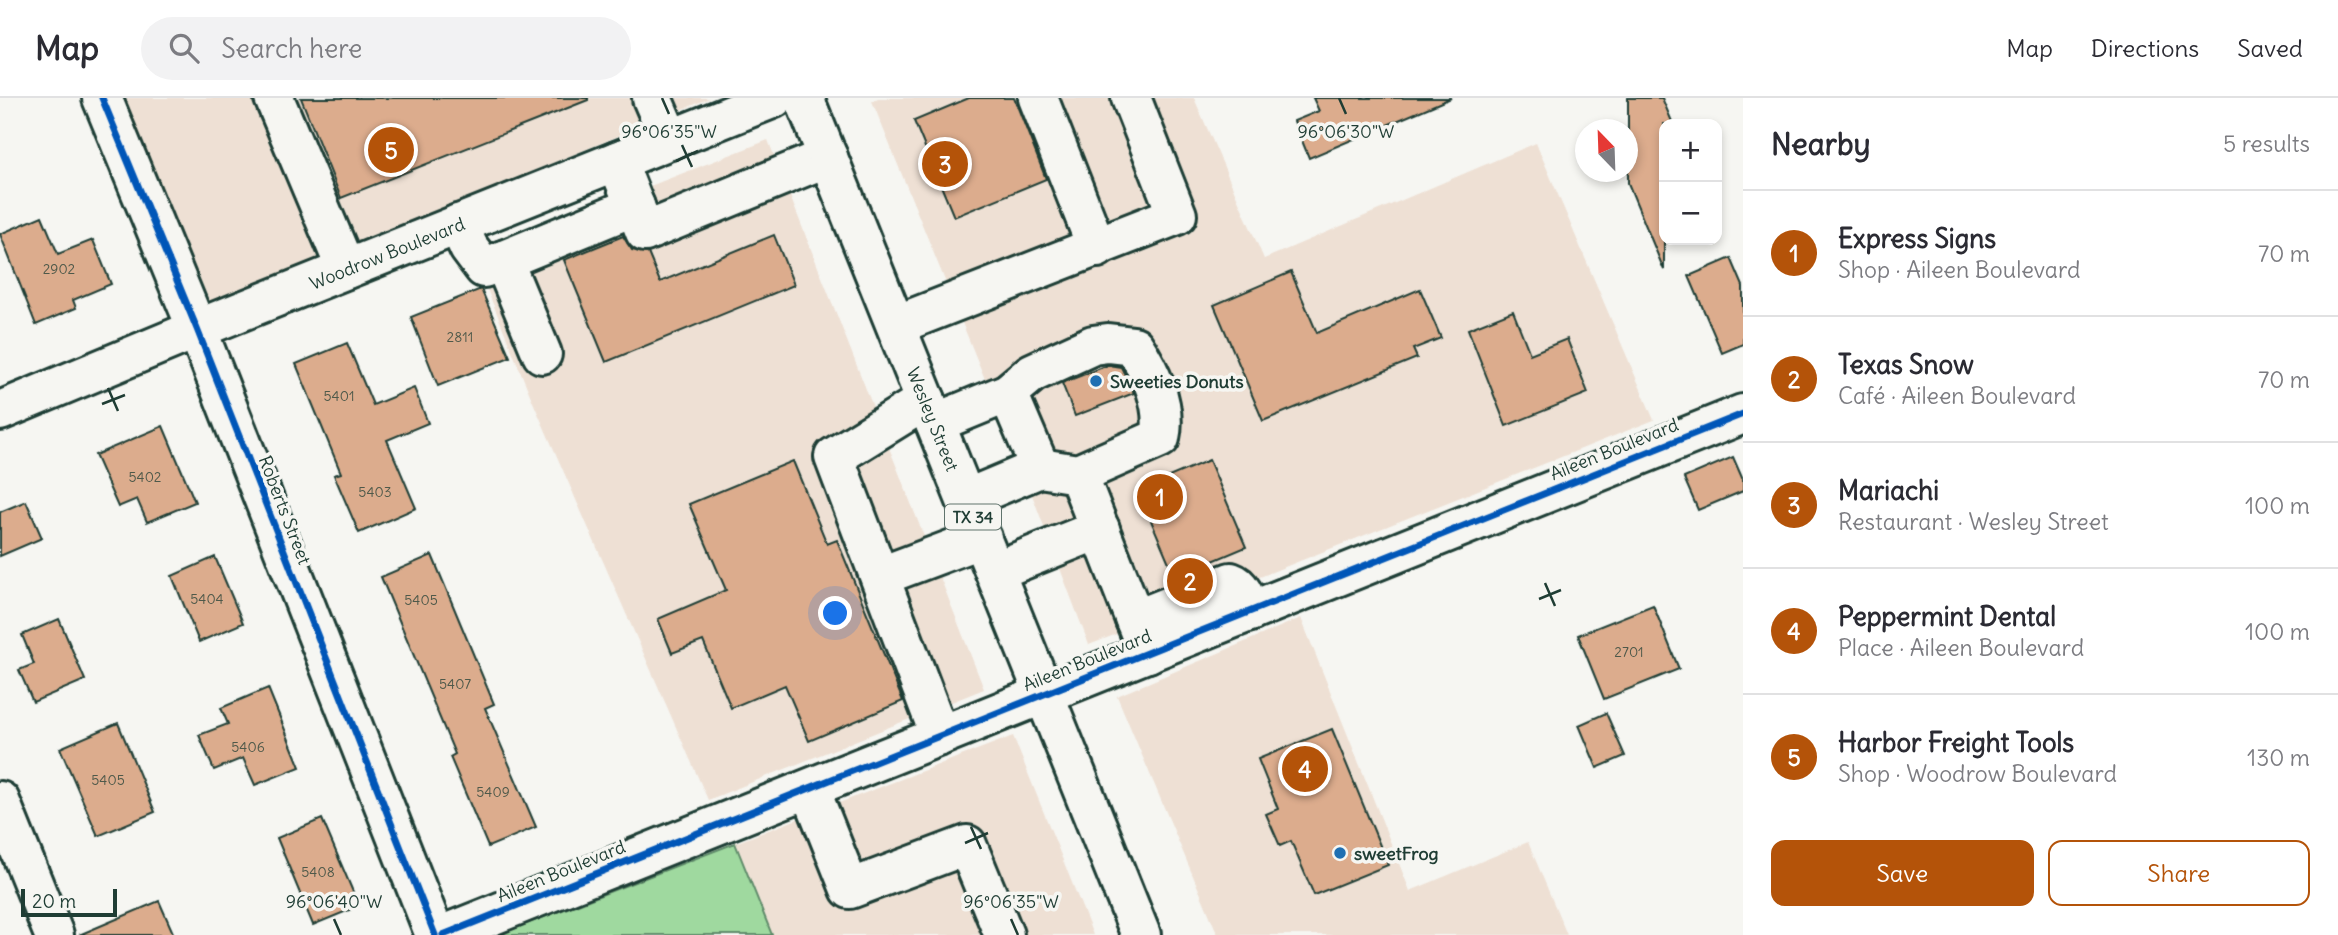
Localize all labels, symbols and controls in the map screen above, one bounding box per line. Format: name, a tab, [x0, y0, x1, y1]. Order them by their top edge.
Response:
search box	[141, 17, 631, 80]
text: Map	[35, 27, 99, 69]
icon: search	[165, 29, 203, 67]
text: Search here	[221, 32, 362, 65]
text: Map	[2006, 33, 2053, 63]
text: Directions	[2091, 33, 2199, 63]
text: Saved	[2237, 33, 2303, 63]
north arrow	[1575, 119, 1638, 182]
map controls	[1659, 119, 1722, 245]
button: +	[1659, 119, 1722, 182]
text: 96°06'35"W	[621, 120, 717, 143]
text: 96°06'30"W	[1298, 120, 1394, 143]
pin: 5	[368, 124, 414, 176]
text: Nearby	[1771, 125, 1871, 163]
text: 5 results	[2223, 129, 2310, 158]
pin: 3	[922, 138, 968, 190]
button: −	[1659, 182, 1722, 245]
street label: Woodrow Boulevard	[306, 211, 468, 294]
text: Express Signs	[1838, 222, 1996, 255]
text: 1	[1789, 239, 1799, 268]
text: 70 m	[2258, 239, 2310, 268]
text: Shop · Aileen Boulevard	[1838, 255, 2081, 284]
house number: 2902	[43, 260, 76, 278]
house number: 2811	[447, 328, 473, 346]
text: Texas Snow	[1838, 348, 1974, 381]
street label: Wesley Street	[902, 364, 964, 474]
text: 2	[1788, 365, 1800, 394]
text: 70 m	[2258, 365, 2310, 394]
place label: Sweeties Donuts	[1110, 370, 1244, 393]
marker: Sweeties Donuts	[1088, 373, 1104, 389]
text: Café · Aileen Boulevard	[1838, 381, 2076, 410]
house number: 5401	[324, 387, 354, 405]
street label: Aileen Boulevard	[1546, 413, 1682, 485]
street label: Roberts Street	[254, 452, 316, 568]
house number: 5402	[128, 468, 162, 486]
pin: 1	[1137, 471, 1183, 523]
text: Mariachi	[1838, 474, 1939, 507]
house number: 5403	[358, 483, 392, 501]
text: 3	[1787, 491, 1801, 520]
text: 100 m	[2245, 491, 2310, 520]
road number: TX 34	[945, 504, 1001, 530]
text: Restaurant · Wesley Street	[1838, 507, 2109, 536]
pin: 2	[1167, 555, 1213, 607]
house number: 5404	[190, 590, 224, 608]
house number: 5405	[404, 591, 438, 609]
your location	[818, 596, 852, 630]
text: Peppermint Dental	[1838, 600, 2056, 633]
text: 4	[1787, 617, 1801, 646]
text: 100 m	[2245, 617, 2310, 646]
street label: Aileen Boulevard	[1019, 624, 1155, 696]
text: Place · Aileen Boulevard	[1838, 633, 2084, 662]
house number: 2701	[1614, 643, 1644, 661]
house number: 5407	[439, 675, 471, 693]
text: Harbor Freight Tools	[1838, 726, 2074, 759]
house number: 5406	[231, 738, 265, 756]
pin: 4	[1282, 743, 1328, 795]
text: 5	[1787, 743, 1801, 772]
text: 130 m	[2247, 743, 2310, 772]
text: Shop · Woodrow Boulevard	[1838, 759, 2117, 788]
house number: 5405	[91, 771, 125, 789]
house number: 5409	[476, 783, 510, 801]
street label: Aileen Boulevard	[493, 835, 629, 907]
button: Save	[1771, 840, 2034, 906]
button: Share	[2048, 840, 2310, 906]
place label: sweetFrog	[1354, 842, 1439, 865]
marker: sweetFrog	[1332, 845, 1348, 861]
house number: 5408	[301, 863, 335, 881]
scale bar	[21, 886, 117, 918]
text: 20 m	[32, 889, 76, 913]
text: 96°06'40"W	[286, 890, 382, 913]
text: 96°06'35"W	[963, 890, 1059, 913]

